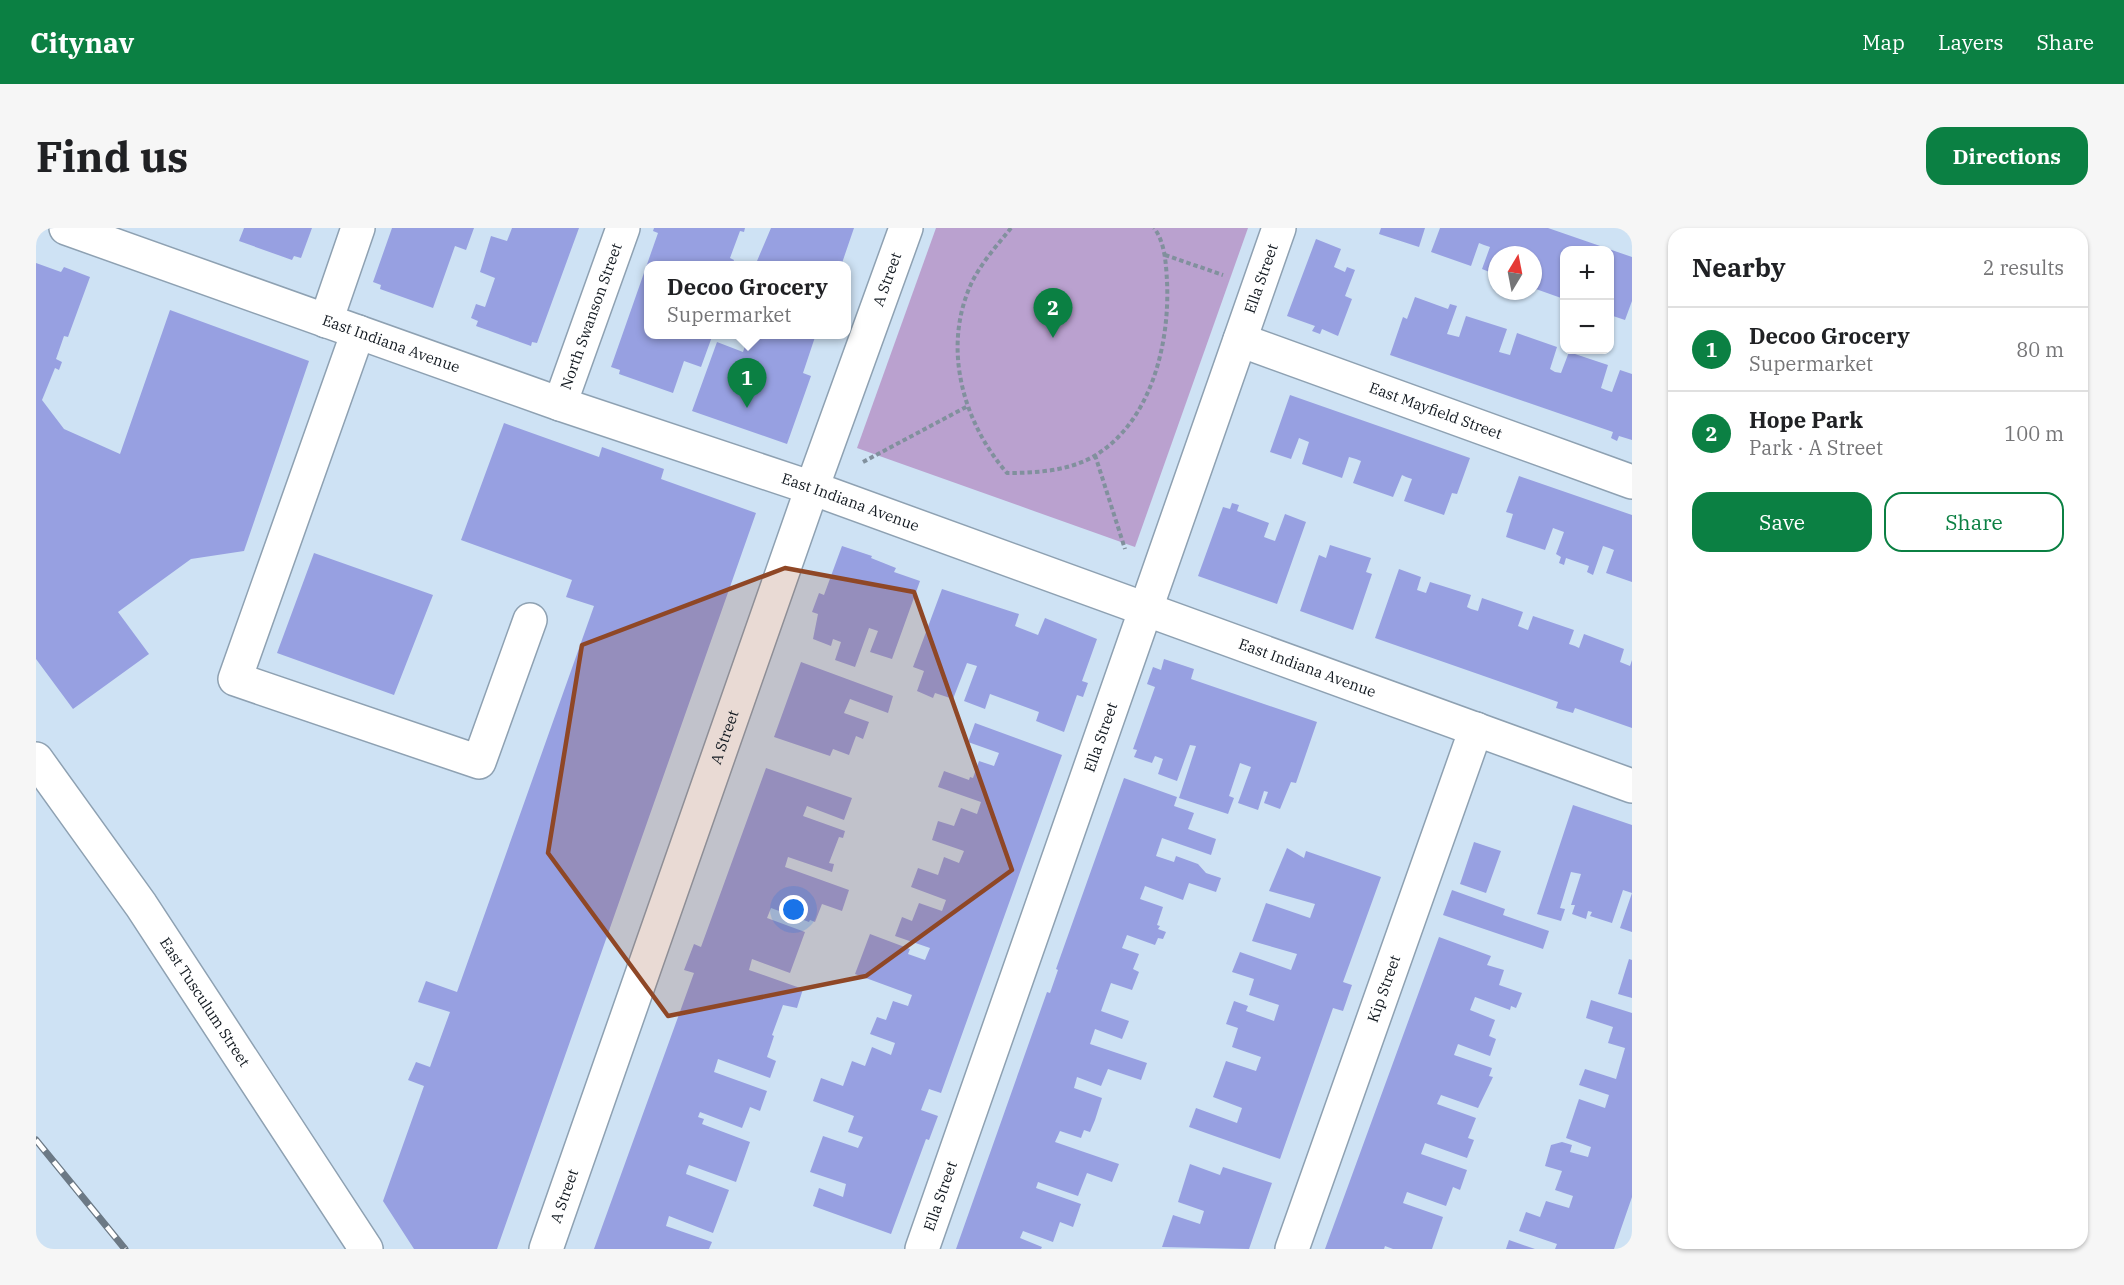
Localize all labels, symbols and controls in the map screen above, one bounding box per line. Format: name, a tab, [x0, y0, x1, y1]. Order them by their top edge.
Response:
text: Citynav	[30, 24, 134, 61]
text: Map	[1862, 28, 1905, 56]
text: Layers	[1938, 28, 2004, 56]
text: Share	[2037, 28, 2094, 56]
button: Directions	[1926, 127, 2088, 185]
text: Find us	[36, 129, 188, 184]
street label: North Swanson Street	[556, 240, 626, 392]
street label: Ella Street	[1240, 241, 1282, 316]
north arrow	[1488, 246, 1542, 300]
map controls	[1560, 246, 1614, 354]
button: +	[1560, 246, 1614, 300]
street label: A Street	[869, 250, 905, 309]
text: Nearby	[1692, 250, 1786, 284]
text: 2 results	[1983, 254, 2064, 281]
popup	[644, 261, 851, 339]
text: Decoo Grocery	[667, 272, 828, 301]
pin: 2	[1034, 288, 1072, 338]
button: −	[1560, 300, 1614, 354]
text: Supermarket	[667, 301, 791, 328]
street label: East Indiana Avenue	[320, 310, 463, 377]
text: Decoo Grocery	[1749, 321, 1910, 350]
text: 1	[1706, 336, 1718, 363]
text: 80 m	[2016, 336, 2064, 363]
text: Supermarket	[1749, 350, 1873, 377]
pin: 1	[728, 358, 766, 408]
street label: East Mayfield Street	[1367, 378, 1505, 443]
text: Hope Park	[1749, 405, 1863, 434]
text: 2	[1706, 420, 1718, 447]
text: 100 m	[2004, 420, 2064, 447]
text: Park · A Street	[1749, 434, 1883, 461]
street label: East Indiana Avenue	[779, 469, 922, 535]
button: Save	[1692, 492, 1872, 552]
button: Share	[1884, 492, 2064, 552]
street label: East Indiana Avenue	[1236, 634, 1379, 701]
street label: Ella Street	[1079, 700, 1121, 775]
street label: A Street	[706, 708, 743, 767]
your location	[779, 895, 808, 924]
street label: East Tusculum Street	[156, 934, 254, 1070]
street label: Kip Street	[1363, 952, 1404, 1025]
street label: Ella Street	[919, 1159, 961, 1233]
street label: A Street	[546, 1166, 582, 1226]

